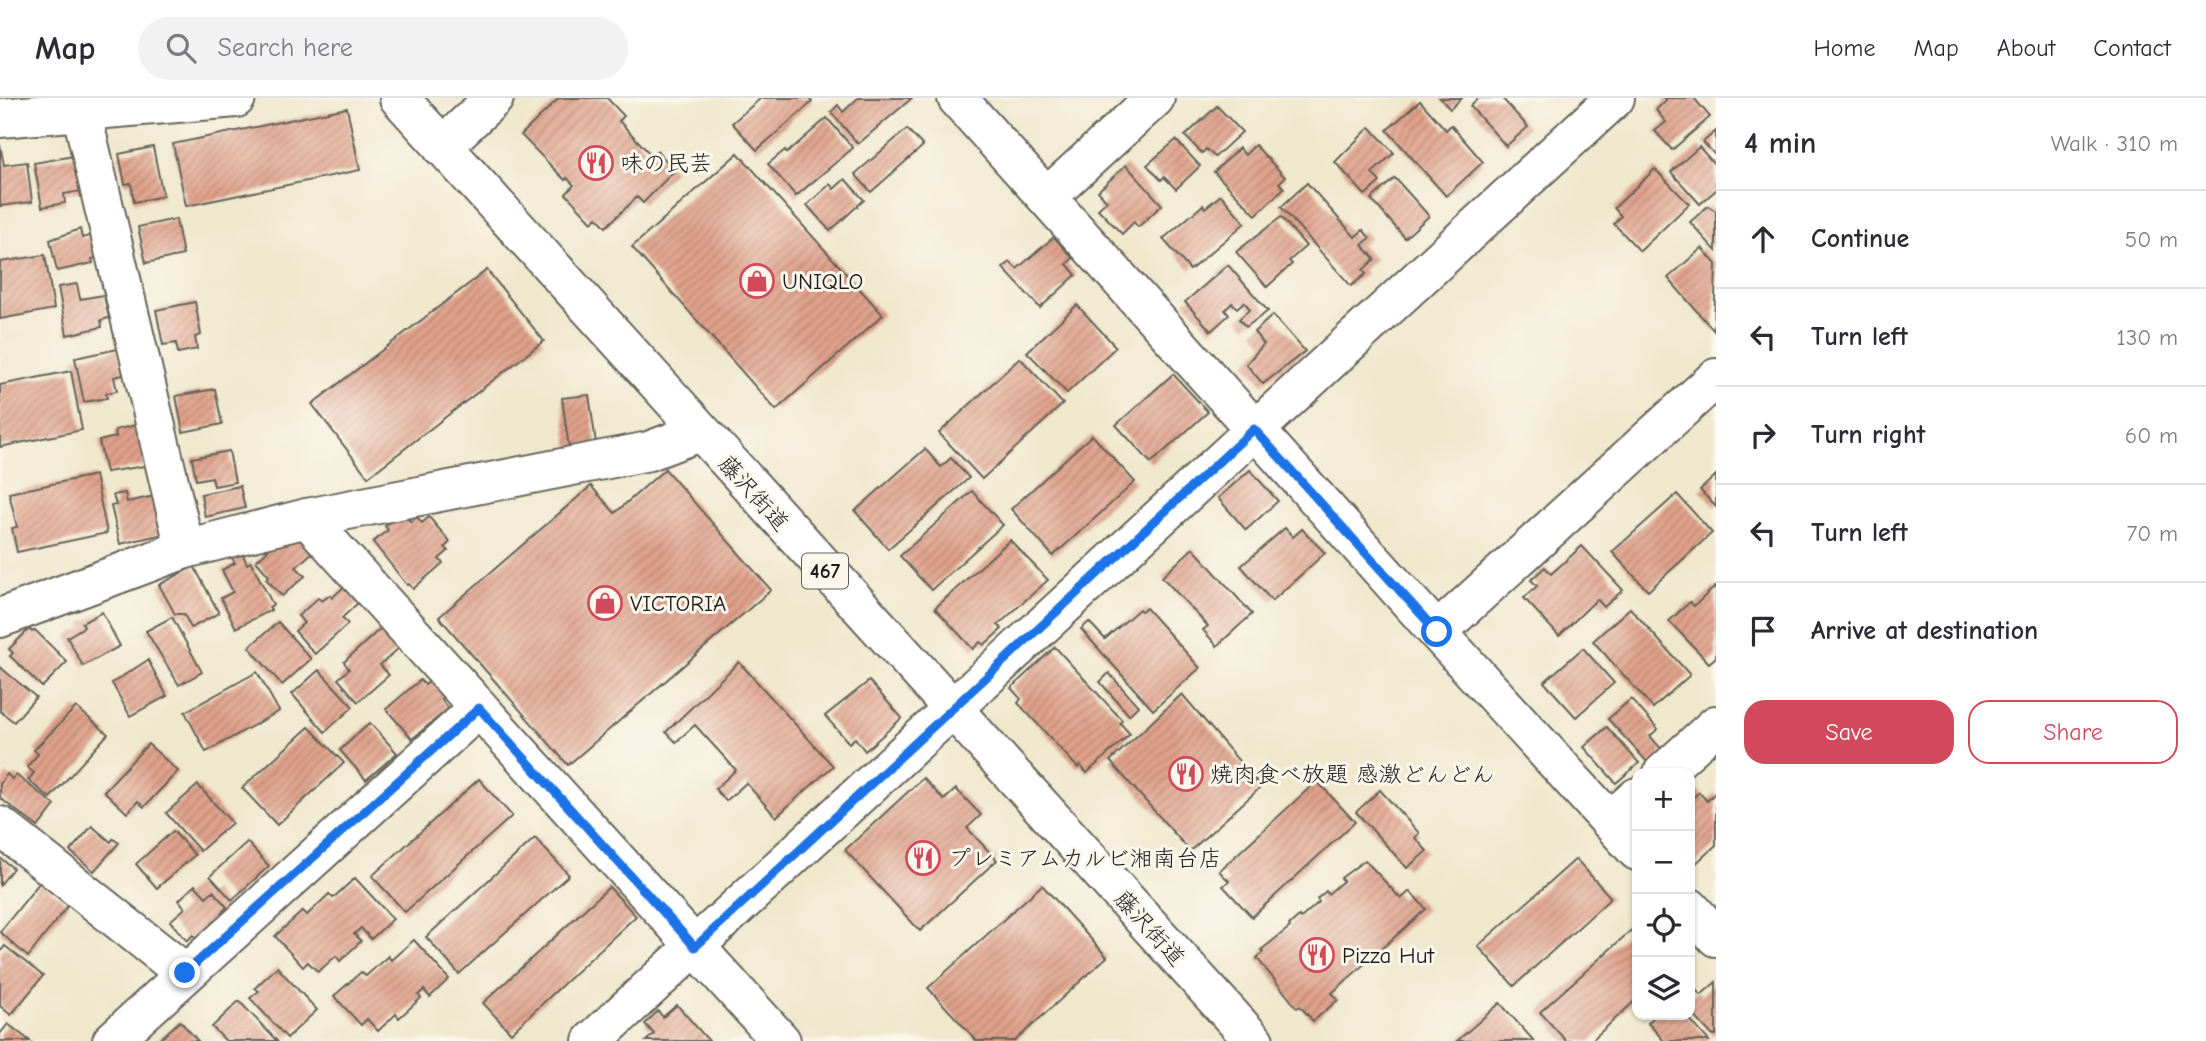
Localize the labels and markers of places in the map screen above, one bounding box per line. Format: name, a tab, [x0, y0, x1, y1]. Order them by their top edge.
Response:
restaurant icon: 味の民芸	[577, 144, 615, 182]
place label: 味の民芸	[620, 150, 712, 177]
shop icon: UNIQLO	[738, 262, 776, 300]
place label: UNIQLO	[782, 268, 863, 295]
shop icon: VICTORIA	[586, 584, 624, 622]
place label: VICTORIA	[630, 590, 726, 617]
restaurant icon: 焼肉食べ放題 感激どんどん	[1167, 755, 1205, 793]
place label: 焼肉食べ放題 感激どんどん	[1210, 761, 1495, 788]
restaurant icon: プレミアムカルビ湘南台店	[904, 839, 942, 877]
place label: プレミアムカルビ湘南台店	[948, 845, 1222, 872]
restaurant icon: Pizza Hut	[1298, 936, 1336, 974]
place label: Pizza Hut	[1342, 942, 1435, 969]

